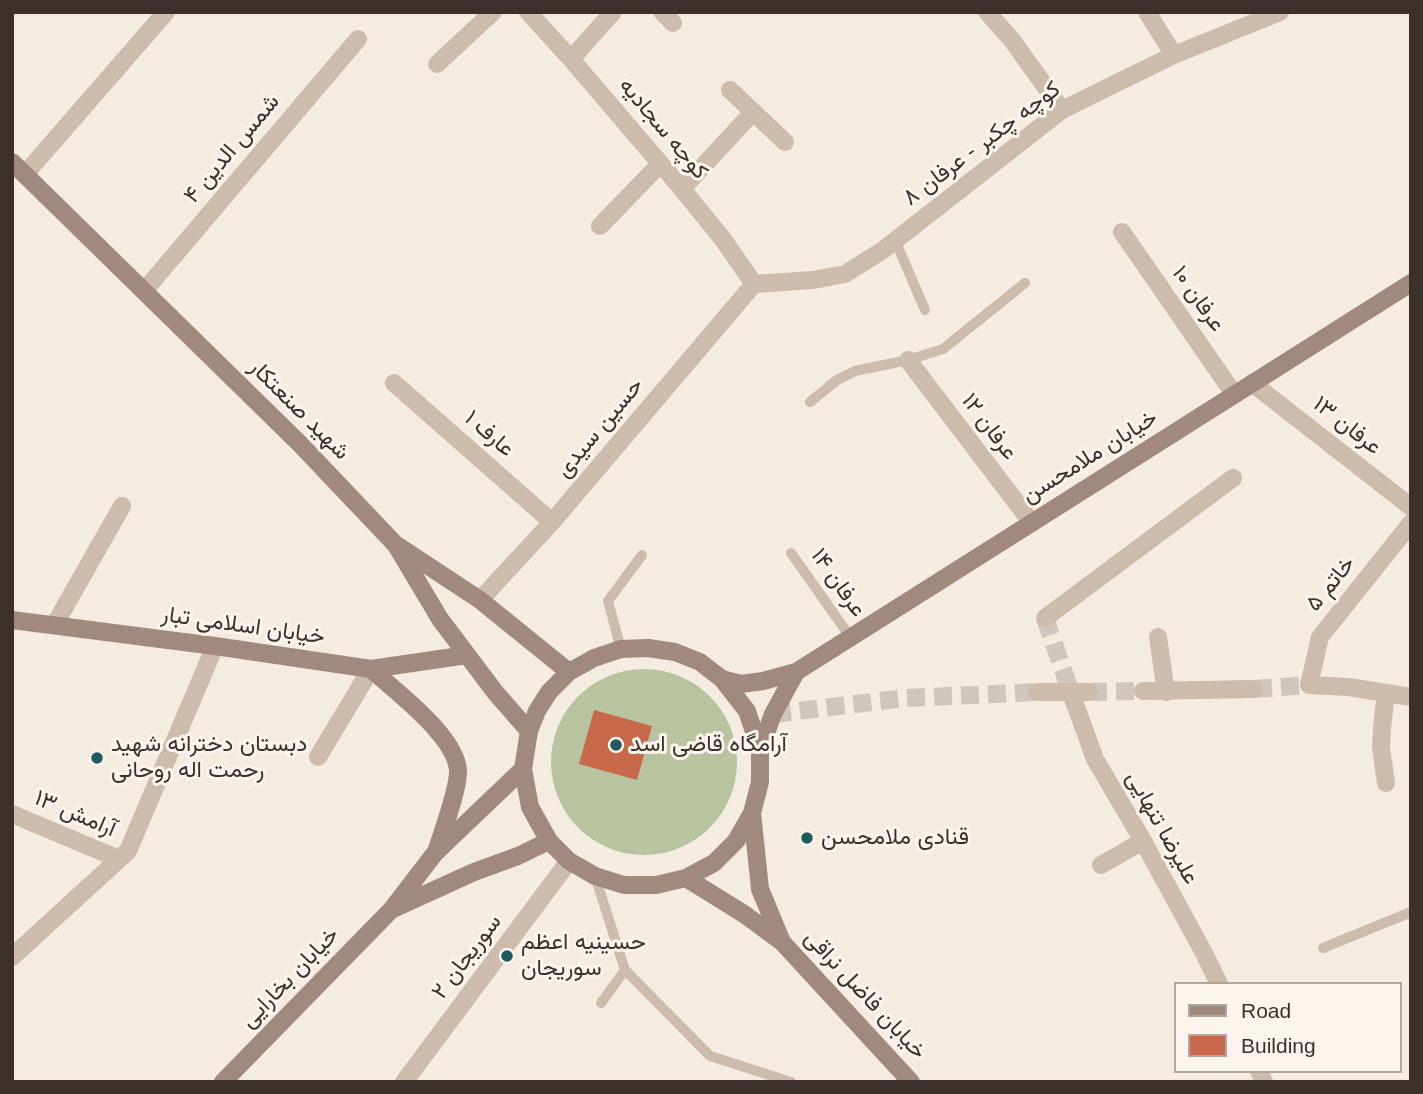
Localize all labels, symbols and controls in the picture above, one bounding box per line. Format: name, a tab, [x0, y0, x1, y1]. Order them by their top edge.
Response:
street label: کوچه سجادیه	[613, 73, 713, 185]
street label: کوچه چکبر - عرفان ۸	[898, 76, 1066, 212]
street label: شمس الدین ۴	[178, 89, 286, 209]
street label: عرفان ۱۰	[1165, 261, 1231, 337]
street label: شهید صنعتکار	[243, 354, 355, 466]
street label: حسین سیدی	[550, 372, 650, 484]
street label: عرفان ۱۲	[955, 388, 1023, 466]
street label: عرفان ۱۳	[1307, 391, 1387, 461]
street label: خیابان ملامحسن	[1017, 404, 1163, 510]
street label: عارف ۱	[458, 405, 520, 463]
street label: عرفان ۱۴	[804, 543, 872, 623]
street label: خاتم ۵	[1300, 551, 1362, 617]
street label: خیابان اسلامی تبار	[159, 601, 327, 651]
place label: دبستان دخترانه شهید رحمت اله روحانی	[111, 731, 307, 785]
place label: آرامگاه قاضی اسد	[630, 731, 787, 759]
marker: آرامگاه قاضی اسد	[608, 737, 624, 753]
marker: دبستان دخترانه شهید رحمت اله روحانی	[89, 750, 105, 766]
street label: علیرضا تنهایی	[1120, 767, 1204, 889]
street label: آرامش ۱۳	[30, 785, 120, 843]
place label: قنادی ملامحسن	[821, 824, 969, 852]
marker: قنادی ملامحسن	[799, 830, 815, 846]
street label: سوریجان ۲	[426, 909, 508, 1005]
street label: خیابان بخارایی	[235, 922, 345, 1034]
street label: خیابان فاضل نراقی	[798, 925, 932, 1065]
place label: حسینیه اعظم سوریجان	[521, 929, 646, 983]
marker: حسینیه اعظم سوریجان	[499, 948, 515, 964]
legend	[1174, 982, 1402, 1073]
text: Road	[1241, 999, 1291, 1022]
text: Building	[1241, 1034, 1316, 1057]

